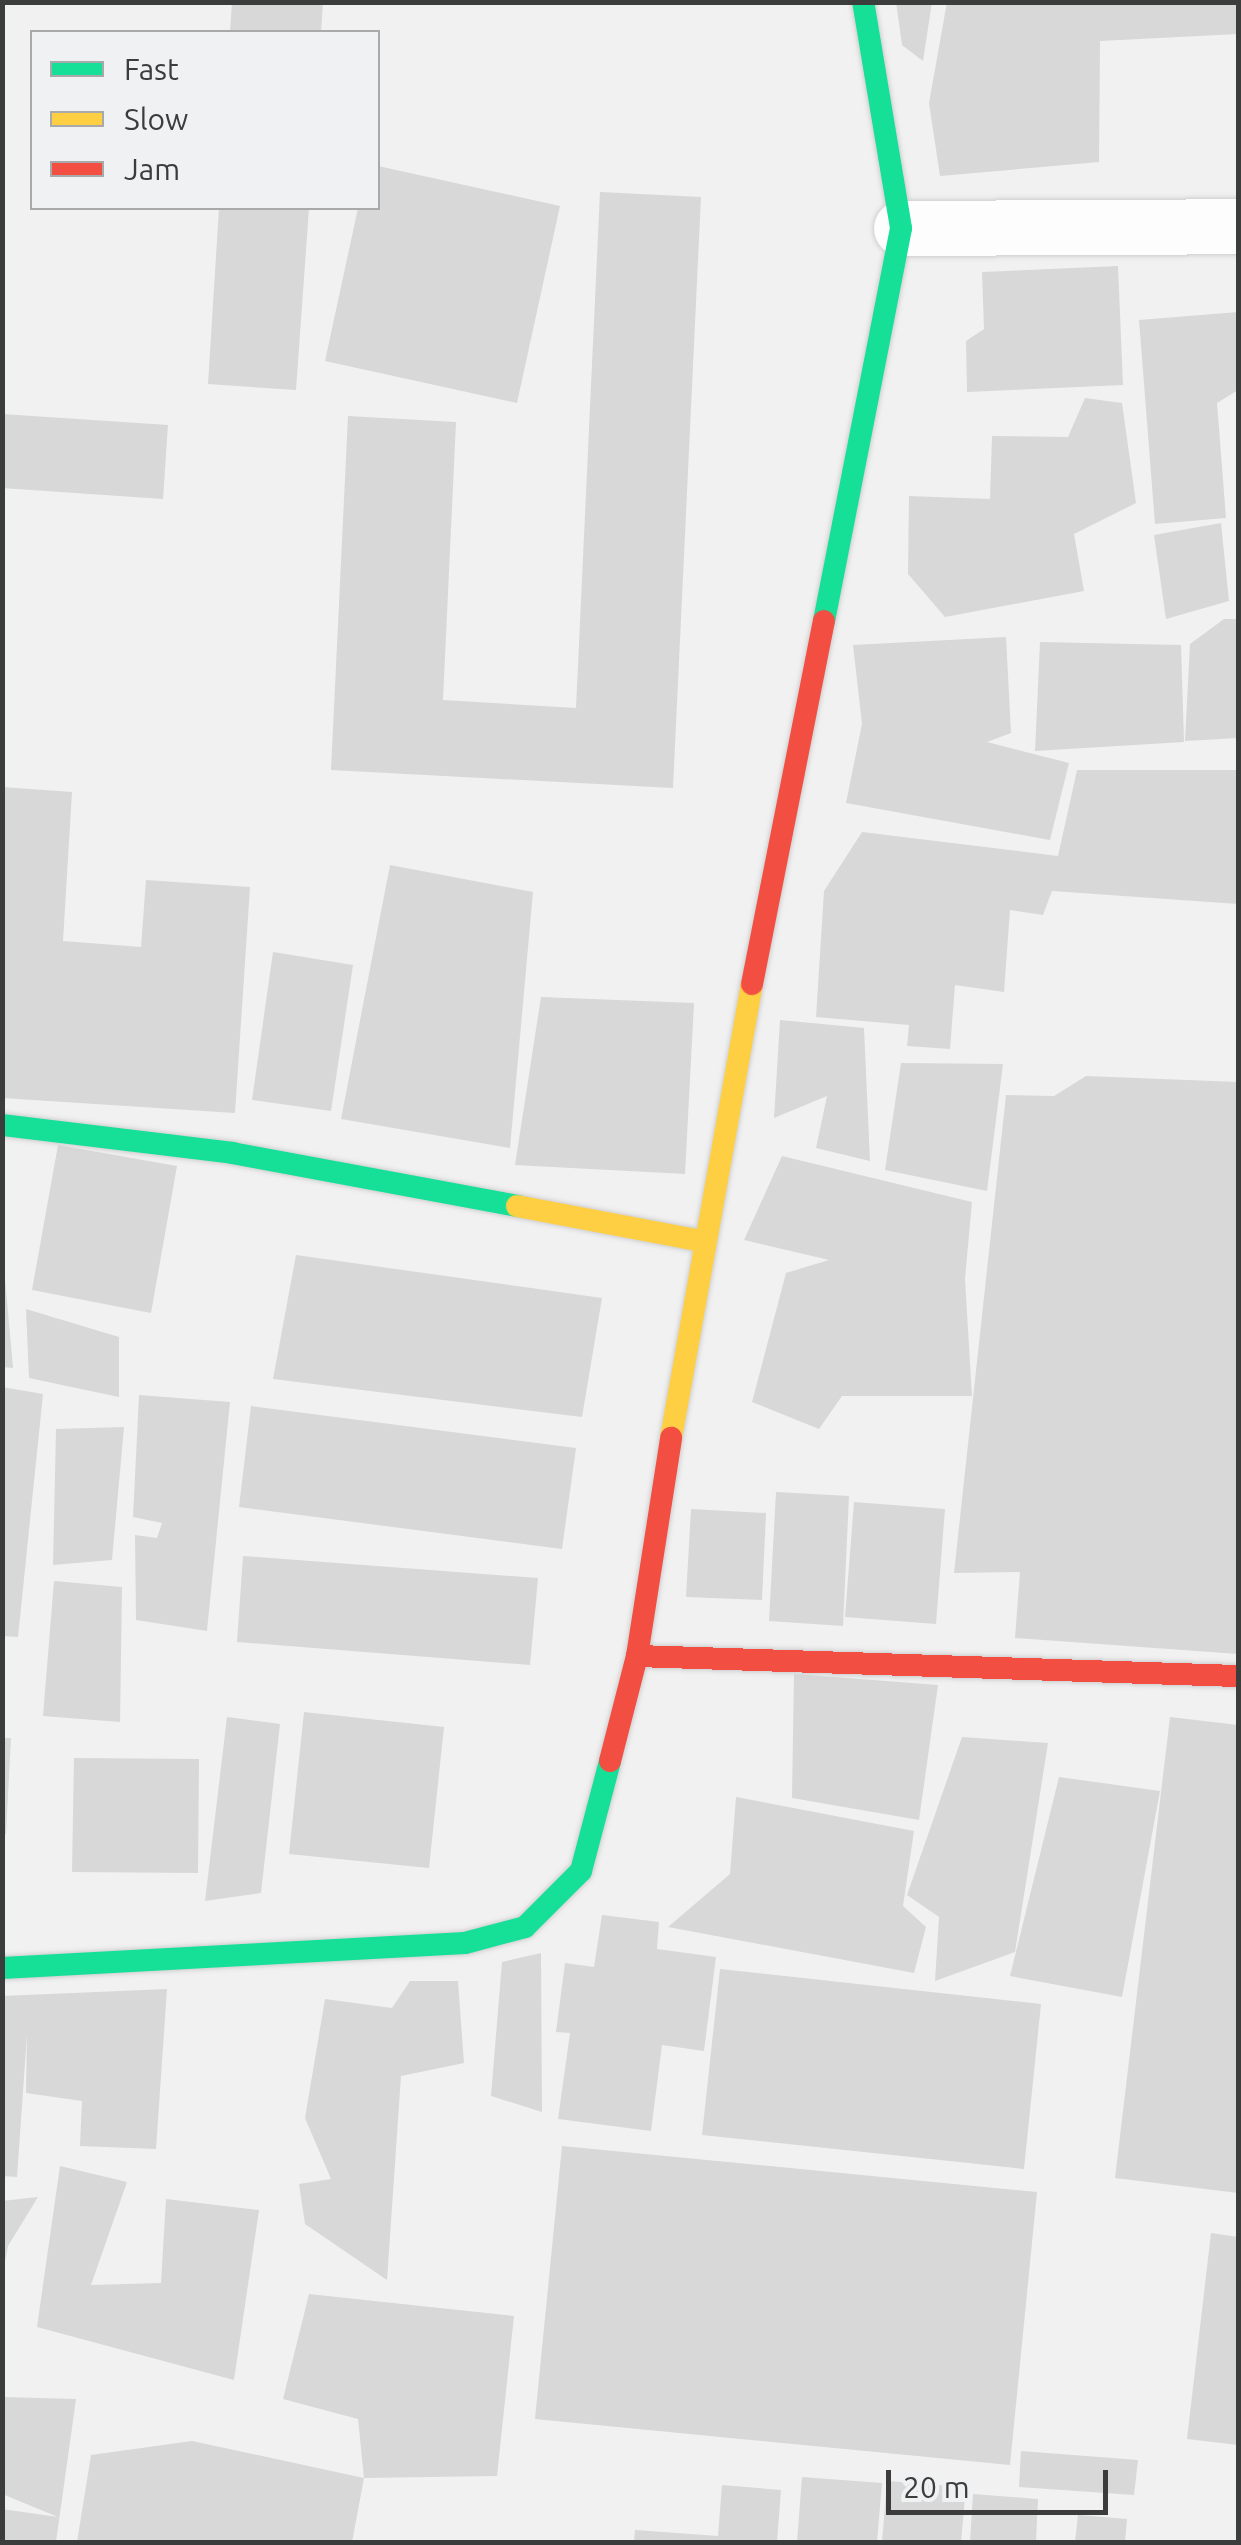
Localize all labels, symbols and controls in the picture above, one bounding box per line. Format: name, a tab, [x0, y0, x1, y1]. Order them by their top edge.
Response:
legend	[30, 30, 380, 210]
text: Fast	[124, 52, 179, 86]
text: Slow	[124, 102, 188, 136]
text: Jam	[124, 152, 180, 186]
scale bar	[891, 2450, 1114, 2512]
text: 20 m	[903, 2470, 970, 2504]

